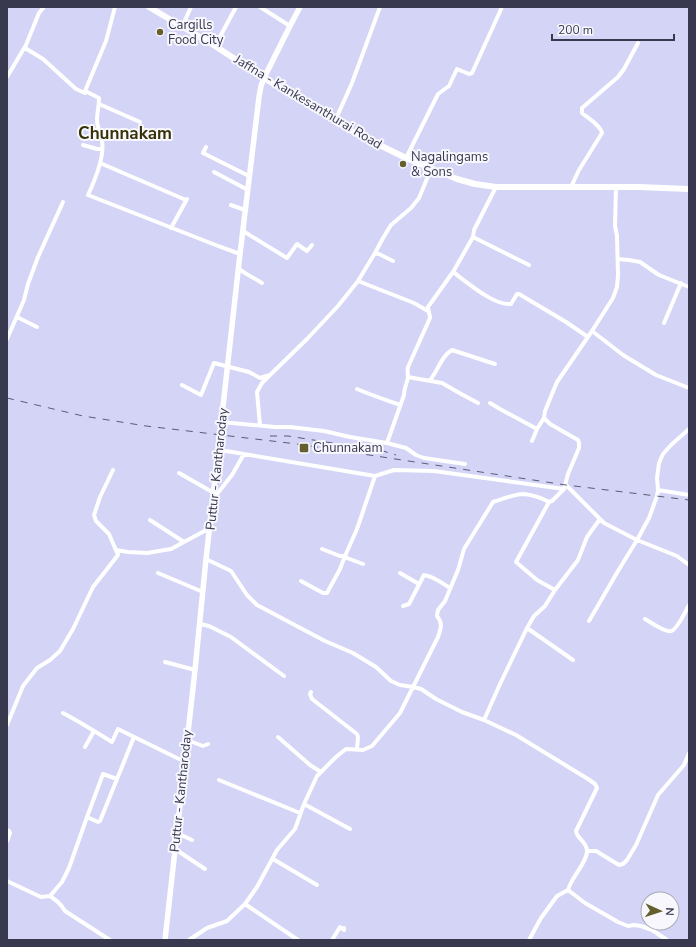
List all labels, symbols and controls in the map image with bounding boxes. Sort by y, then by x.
place label: Cargills Food City [168,16,224,49]
scale bar [552,16,674,42]
text: 200 m [558,22,593,38]
marker: Cargills Food City [155,27,165,37]
street label: Jaffna - Kankesanthurai Road [230,50,385,153]
district label: Chunnakam [78,122,172,145]
place label: Nagalingams & Sons [411,148,488,181]
marker: Nagalingams & Sons [398,159,408,169]
street label: Puttur - Kantharoday [202,407,232,531]
place label: Chunnakam [313,439,383,457]
marker: Chunnakam [298,442,310,454]
street label: Puttur - Kantharoday [166,729,196,853]
north arrow [640,891,680,931]
text: N [662,907,677,916]

